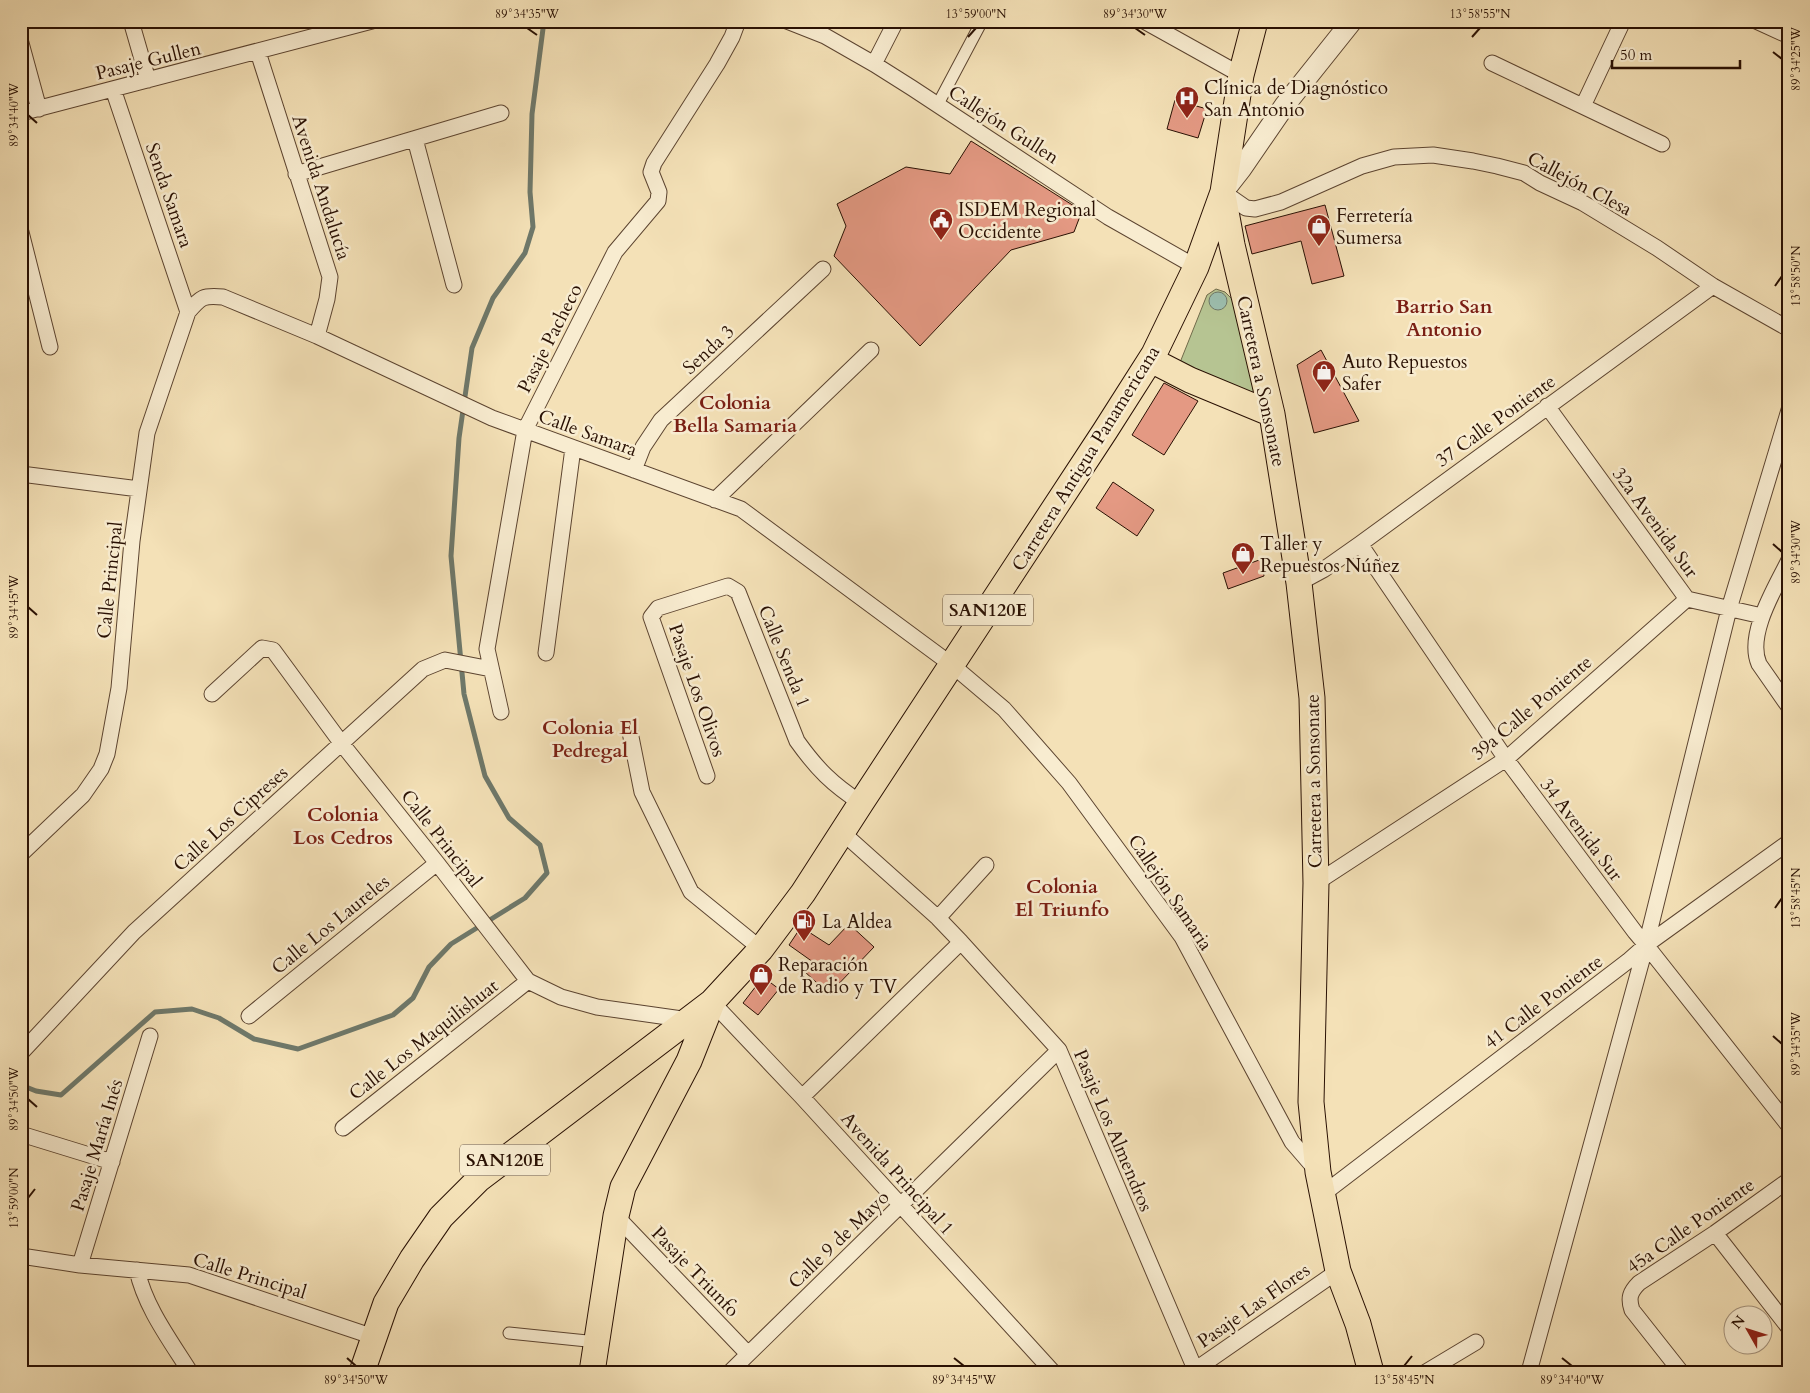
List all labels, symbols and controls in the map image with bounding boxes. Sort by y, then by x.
text: 89°34'35"W [495,6,560,22]
text: 13°59'00"N [946,6,1007,22]
text: 89°34'30"W [1103,6,1168,22]
text: 13°58'55"N [1450,6,1511,22]
text: 89°34'25"W [1788,26,1804,91]
street label: Pasaje Gullen [93,35,204,87]
scale bar [1612,38,1740,70]
text: 50 m [1620,45,1652,65]
place label: Clínica de Diagnóstico San Antonio [1204,75,1388,123]
street label: Callejón Gullen [943,79,1064,170]
text: 89°34'40"W [6,82,22,147]
hospital icon: Clínica de Diagnóstico San Antonio [1174,85,1200,119]
street label: Avenida Andalucía [285,111,357,263]
street label: Senda Samara [139,139,199,251]
street label: Callejón Clesa [1523,145,1636,222]
place label: ISDEM Regional Occidente [958,197,1096,245]
place label: Ferretería Sumersa [1336,203,1413,251]
public building icon: ISDEM Regional Occidente [928,207,954,241]
shop icon: Ferretería Sumersa [1306,213,1332,247]
text: 13°58'50"N [1788,245,1804,306]
street label: Pasaje Pacheco [511,279,589,397]
street label: Carretera a Sonsonate [1230,293,1292,469]
district label: Barrio San Antonio [1395,293,1493,343]
street label: Senda 3 [677,319,740,380]
street label: Carretera Antigua Panamericana [1006,341,1166,576]
place label: Auto Repuestos Safer [1342,349,1467,397]
shop icon: Auto Repuestos Safer [1311,359,1337,393]
street label: 37 Calle Poniente [1430,368,1561,473]
district label: Colonia Bella Samaria [673,389,797,439]
street label: Calle Samara [535,403,641,463]
street label: 32a Avenida Sur [1606,462,1704,583]
text: 89°34'30"W [1788,519,1804,584]
street label: Calle Principal [91,520,129,640]
place label: Taller y Repuestos Núñez [1260,531,1400,579]
shop icon: Taller y Repuestos Núñez [1230,541,1256,575]
text: 89°34'45"W [6,574,22,639]
road number: SAN120E [943,594,1033,626]
street label: Calle Senda 1 [752,601,816,711]
street label: Pasaje Los Olivos [662,620,732,760]
street label: 39a Calle Poniente [1466,649,1598,766]
street label: Carretera a Sonsonate [1299,694,1329,868]
district label: Colonia El Pedregal [542,714,638,764]
street label: Calle Los Cipreses [168,760,294,877]
street label: 34 Avenida Sur [1534,773,1629,886]
street label: Calle Principal [395,784,488,893]
district label: Colonia Los Cedros [293,801,393,851]
street label: Callejón Samaria [1122,829,1219,956]
text: 13°58'45"N [1788,867,1804,928]
street label: Calle Los Laureles [266,869,395,980]
district label: Colonia El Triunfo [1015,873,1109,923]
fuel station icon: La Aldea [791,908,817,942]
place label: La Aldea [822,909,892,935]
street label: 41 Calle Poniente [1479,949,1608,1055]
place label: Reparación de Radio y TV [778,952,897,1000]
shop icon: Reparación de Radio y TV [748,962,774,996]
street label: Calle Los Maquilishuat [344,973,504,1106]
text: 89°34'35"W [1788,1011,1804,1076]
street label: Pasaje Los Almendros [1067,1045,1159,1215]
text: 89°34'50"W [6,1066,22,1131]
street label: Pasaje María Inés [64,1076,129,1215]
street label: Avenida Principal 1 [835,1106,960,1241]
road number: SAN120E [460,1144,550,1176]
text: 13°59'00"N [6,1167,22,1228]
street label: 45a Calle Poniente [1621,1172,1760,1280]
street label: Calle 9 de Mayo [782,1185,895,1295]
street label: Pasaje Triunfo [645,1221,745,1323]
street label: Calle Principal [190,1246,310,1306]
street label: Pasaje Las Flores [1192,1257,1315,1354]
north arrow [1722,1306,1772,1356]
text: N [1727,1311,1749,1333]
text: 89°34'50"W [324,1372,389,1388]
text: 89°34'45"W [932,1372,997,1388]
text: 13°58'45"N [1374,1372,1435,1388]
text: 89°34'40"W [1540,1372,1605,1388]

